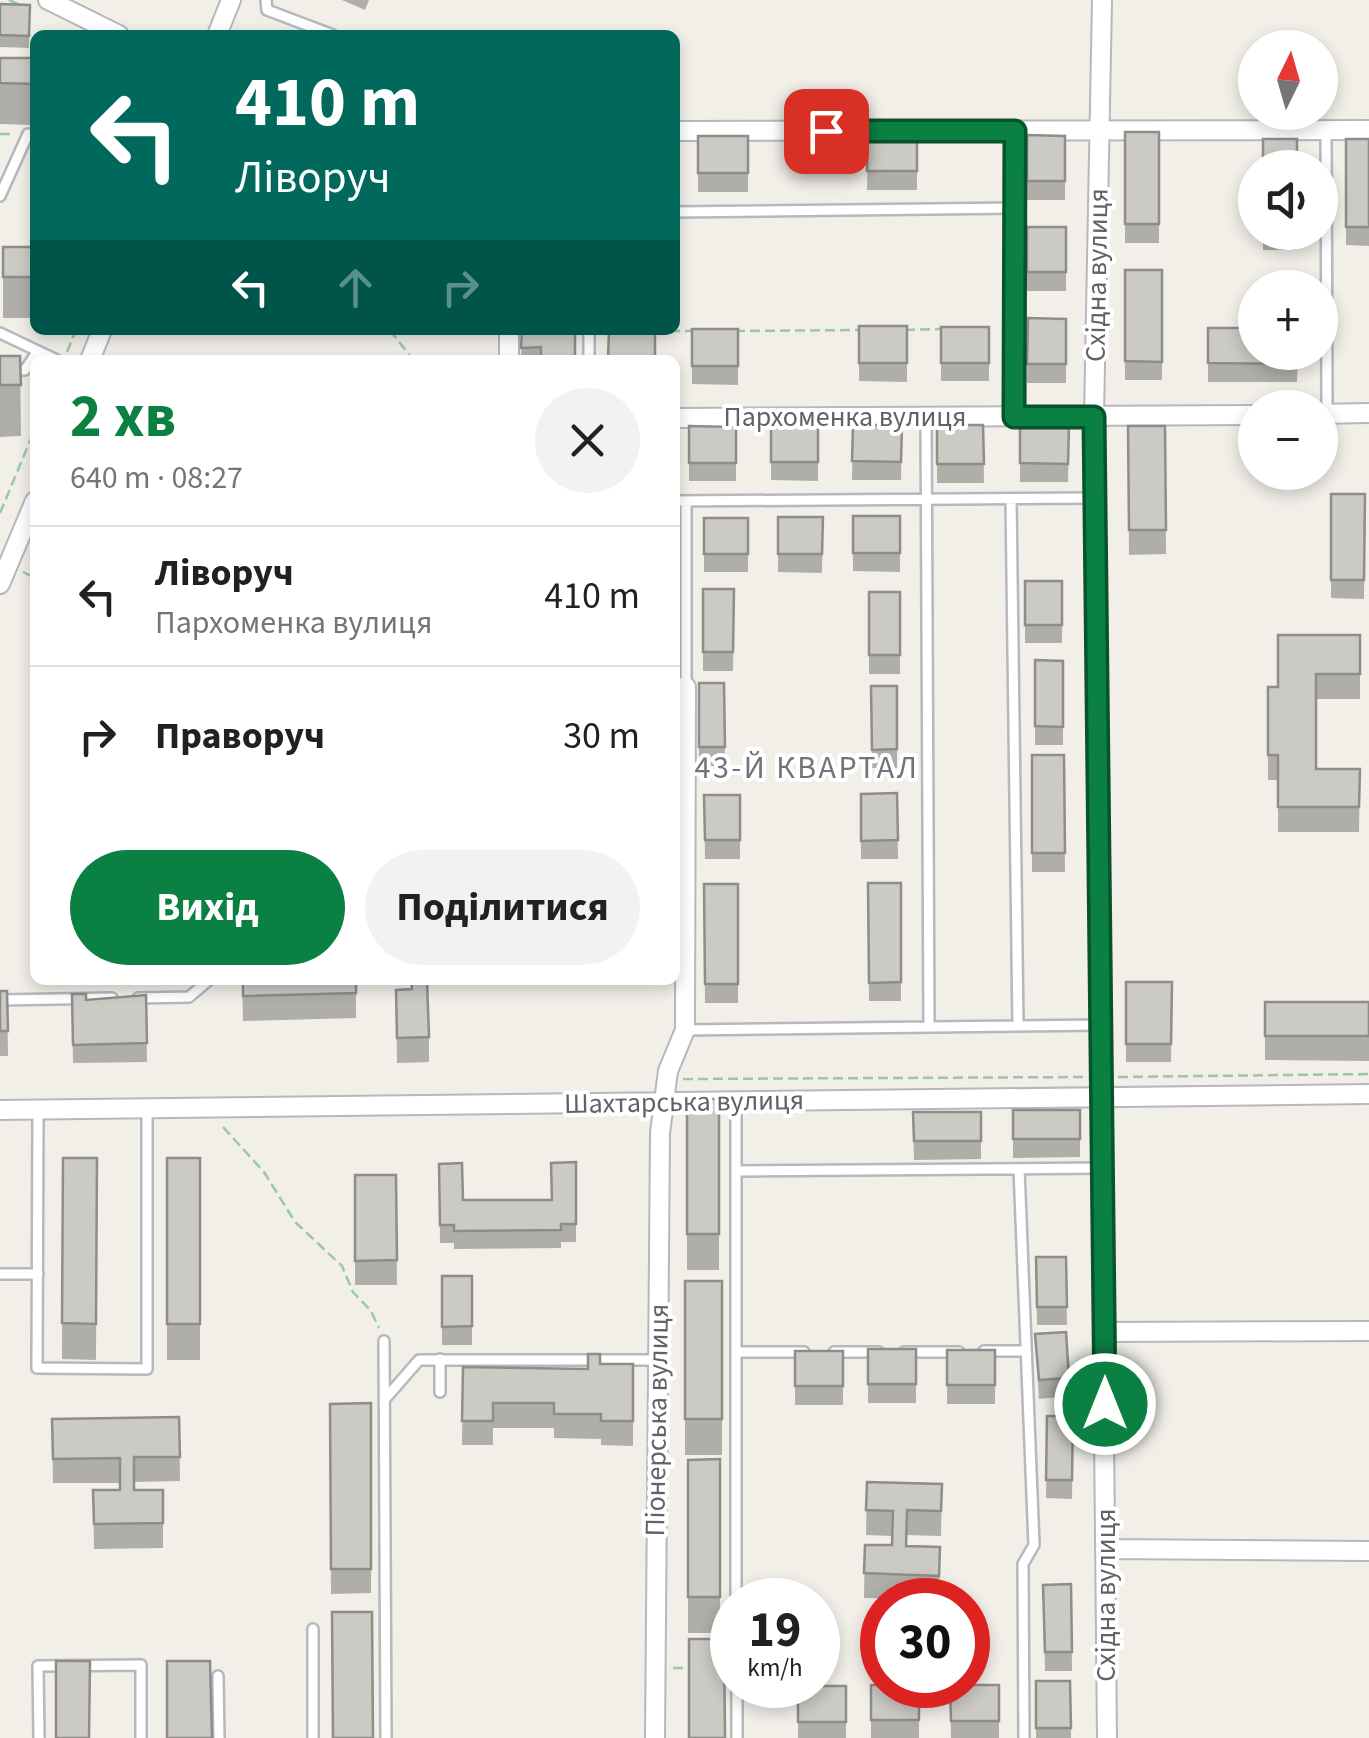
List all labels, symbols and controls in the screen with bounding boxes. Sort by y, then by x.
north arrow [1238,30,1338,130]
map controls [1238,30,1338,490]
text: 410 m [235,53,420,153]
icon: left [70,70,200,200]
pin [784,89,869,174]
icon: arrive [799,104,854,159]
text: Ліворуч [235,146,391,210]
button: sound [1238,150,1338,250]
street label: Східна вулиця [1075,188,1119,362]
icon: left [223,260,278,315]
icon: ahead [328,260,383,315]
icon: right [433,260,488,315]
button: + [1238,270,1338,370]
text: 2 хв [70,375,176,460]
button: close [535,388,640,493]
button: − [1238,390,1338,490]
street label: Пархоменка вулиця [724,397,966,437]
text: 640 m · 08:27 [70,455,243,501]
text: Ліворуч [155,546,294,600]
icon: left [70,569,125,624]
text: 410 m [544,569,640,623]
text: Пархоменка вулиця [155,600,432,646]
icon: right [70,709,125,764]
text: Праворуч [155,709,325,763]
text: 30 m [563,709,640,763]
district label: 43-Й КВАРТАЛ [695,745,919,791]
button: Вихід [70,850,345,965]
button: Поділитися [365,850,640,965]
street label: Шахтарська вулиця [564,1080,804,1124]
street label: Піонерська вулиця [635,1303,679,1537]
position arrow [1053,1352,1157,1456]
street label: Східна вулиця [1086,1508,1126,1682]
speed limit sign: 30 [860,1578,990,1708]
text: 19 [749,1595,801,1666]
text: km/h [747,1650,803,1686]

